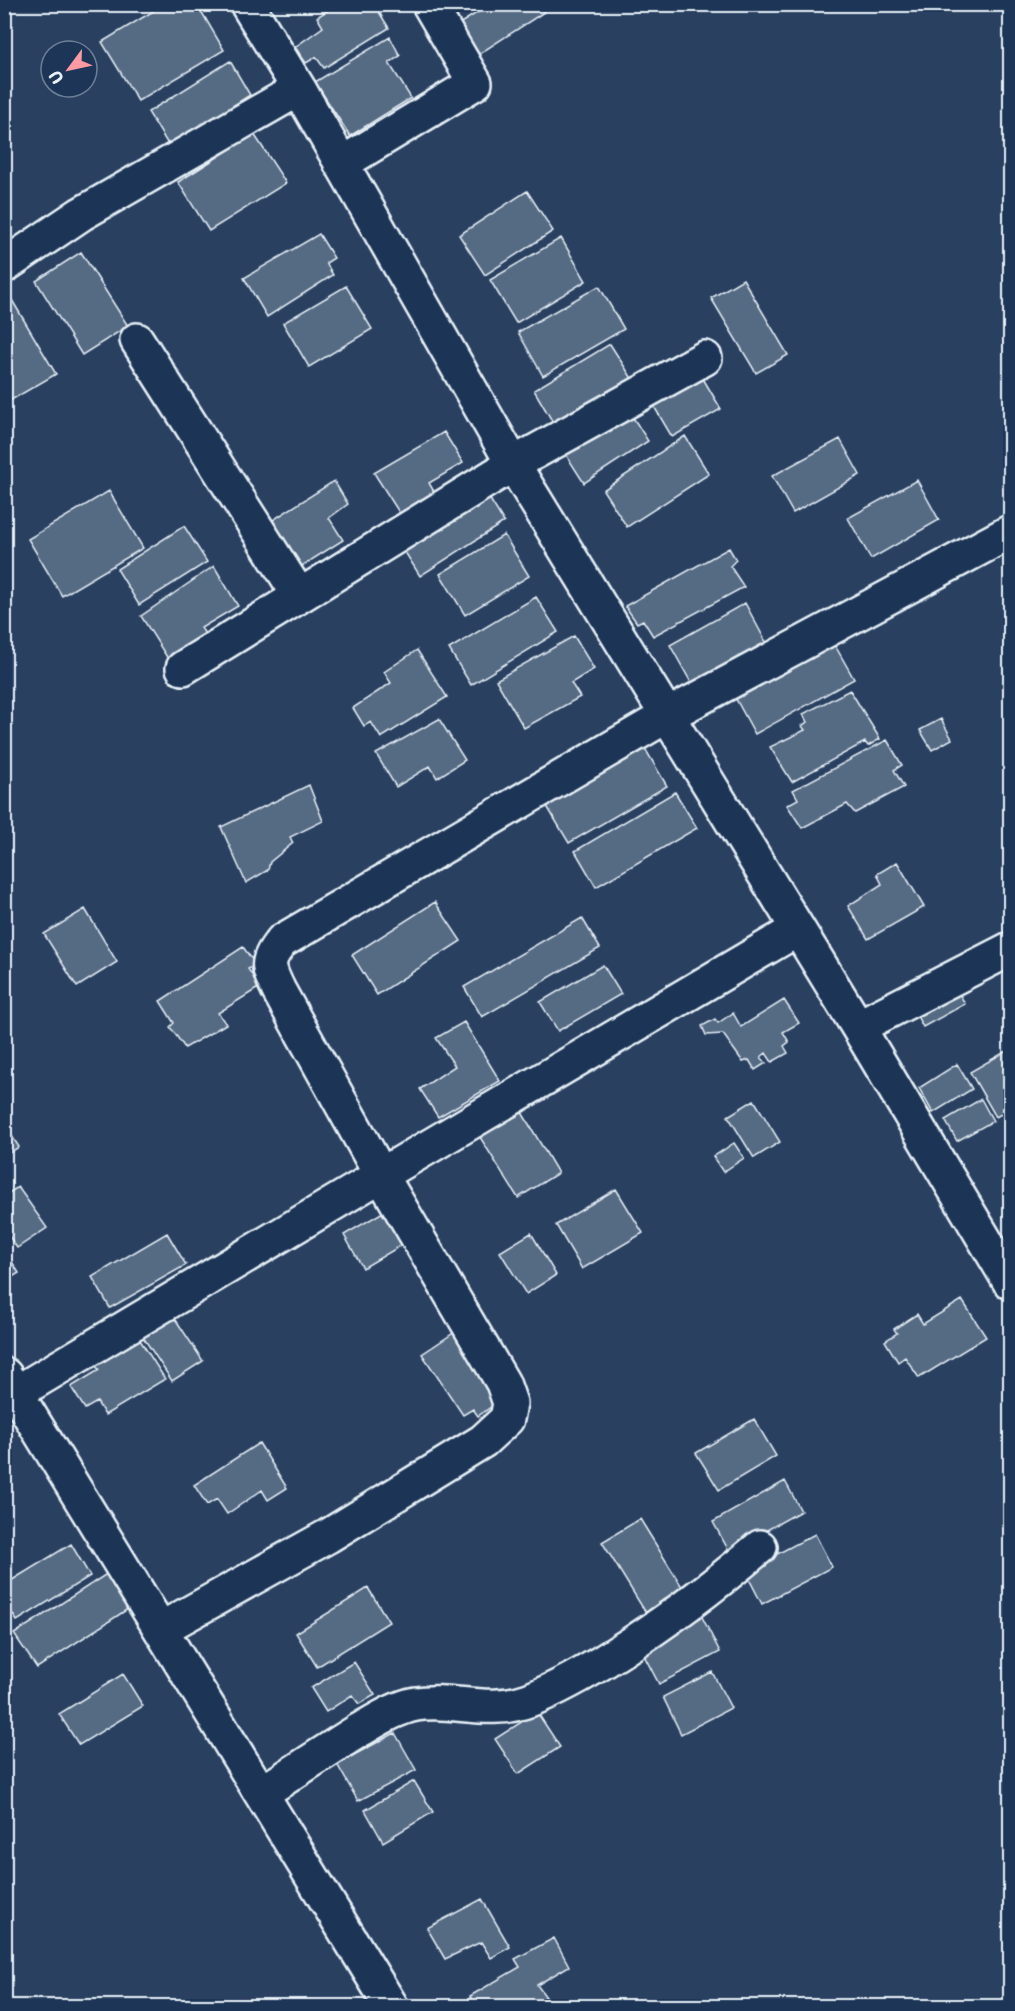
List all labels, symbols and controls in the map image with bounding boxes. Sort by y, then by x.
north arrow [39,39,99,99]
text: U [42,66,69,89]

